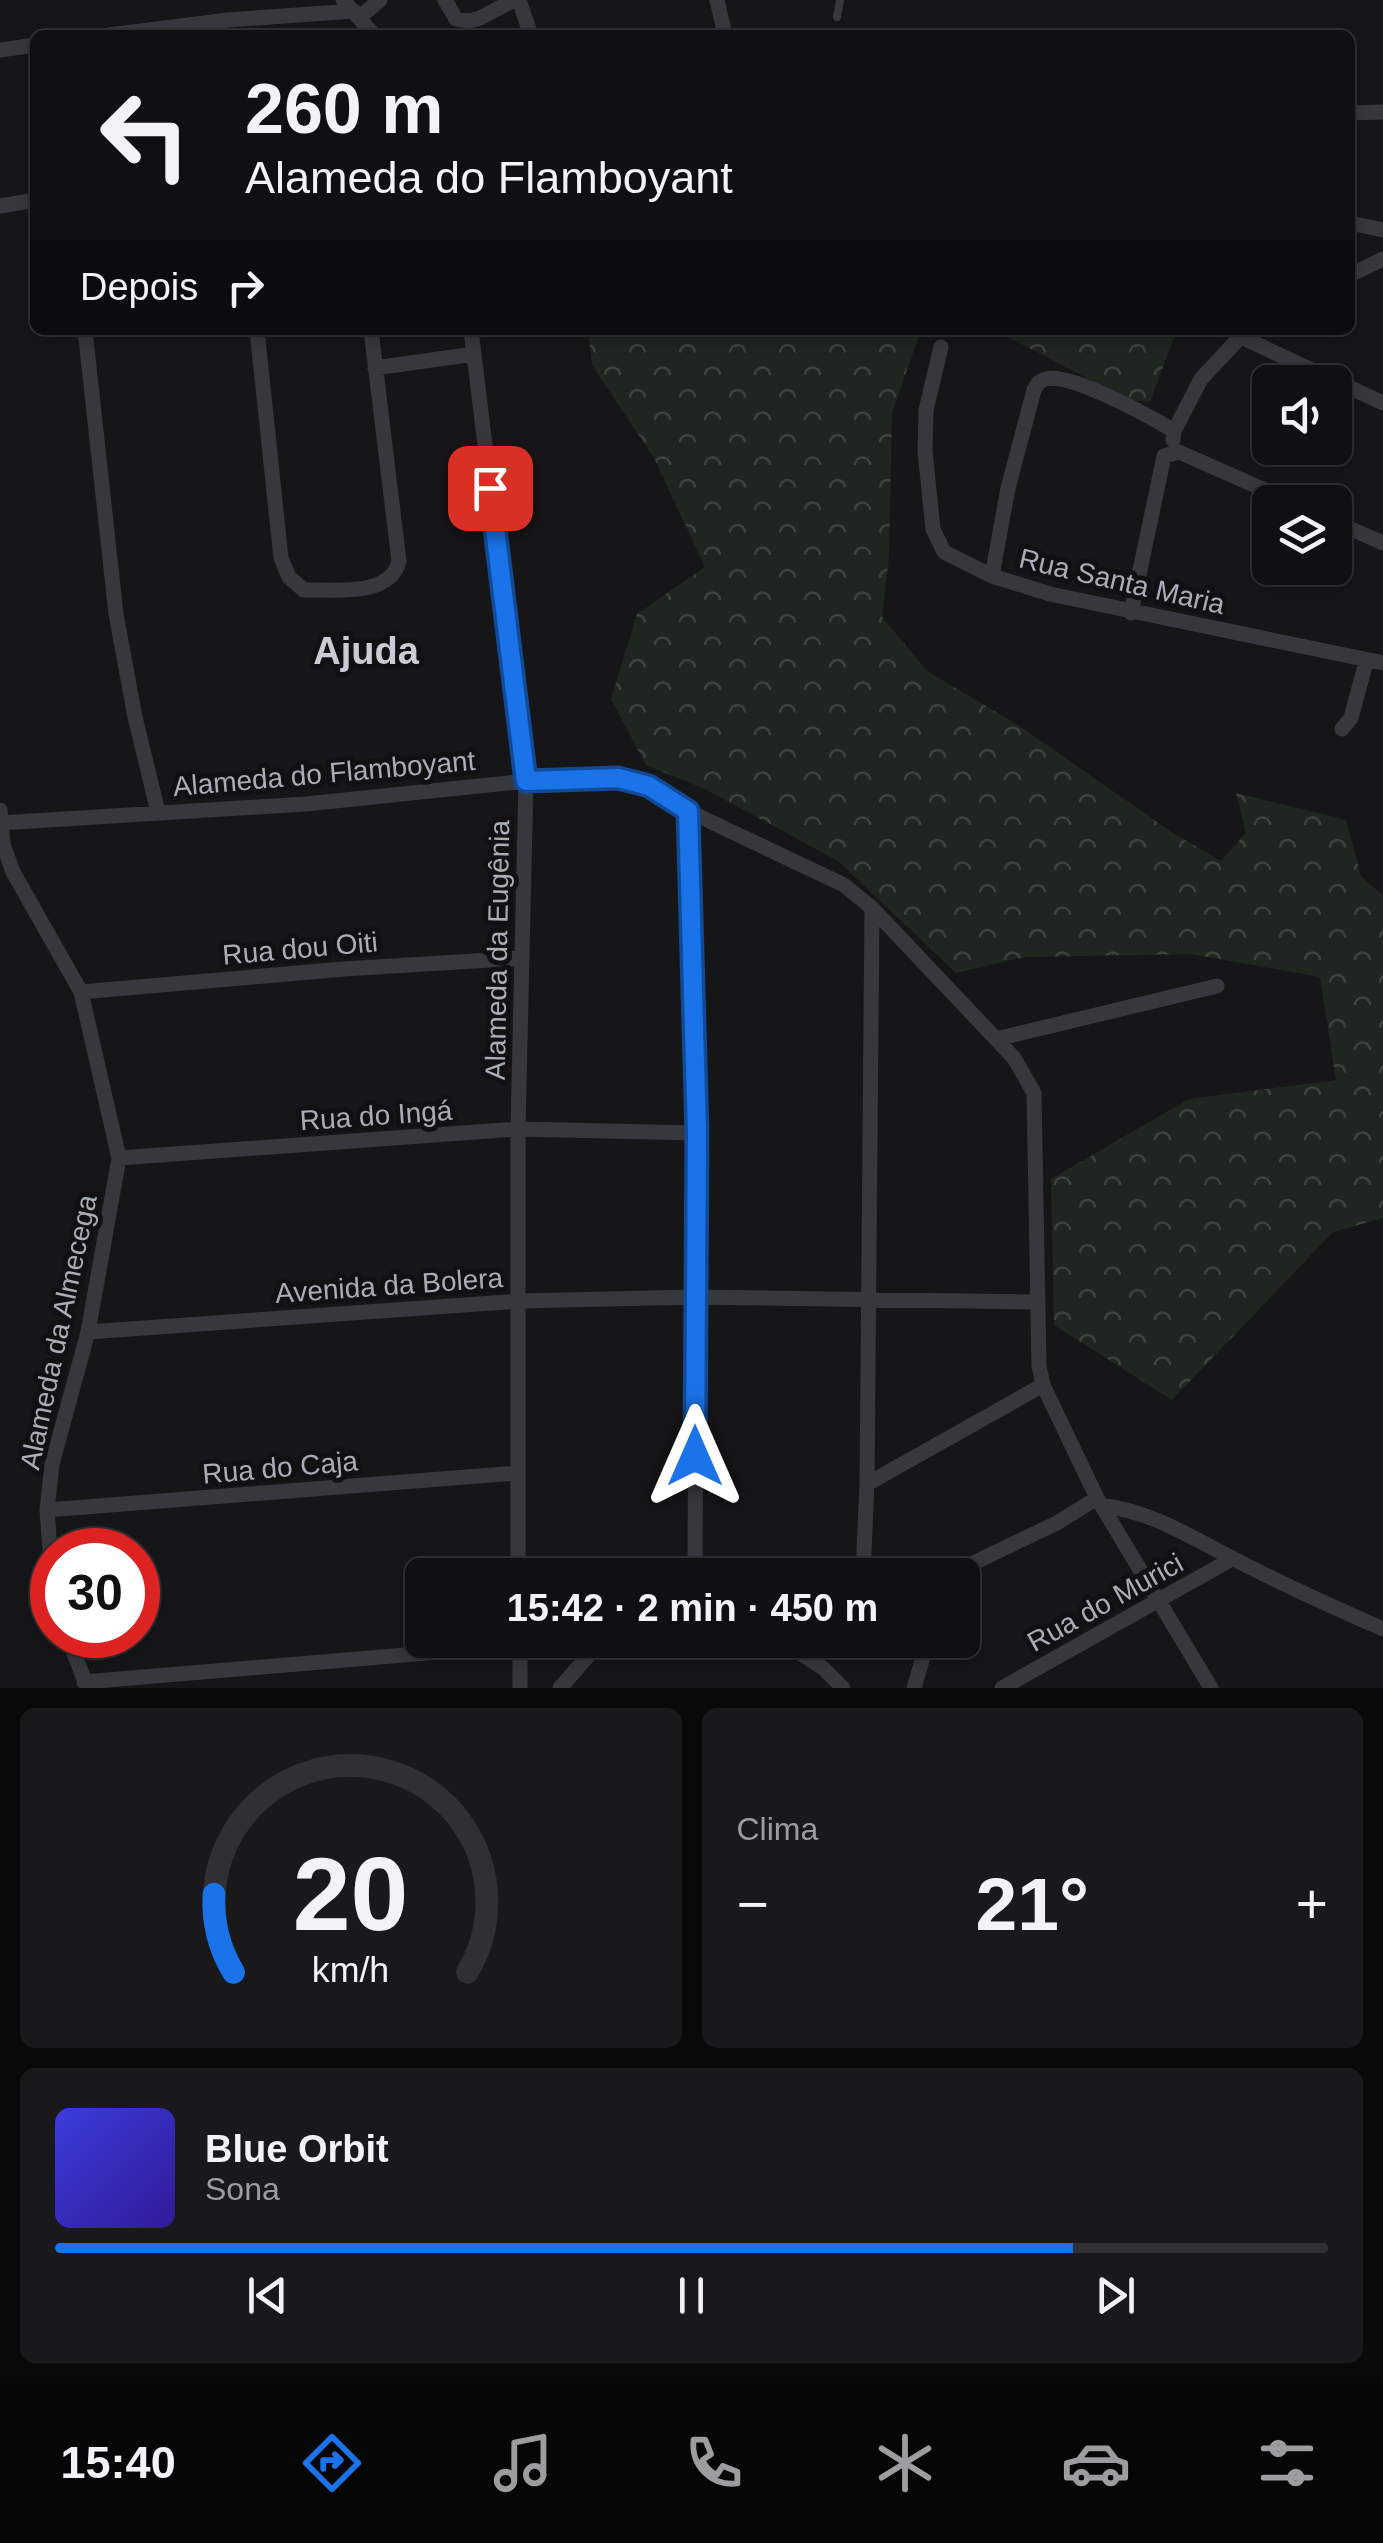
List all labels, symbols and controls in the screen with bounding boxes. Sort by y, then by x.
icon: left [80,70,210,200]
text: 260 m [245,70,443,148]
text: Alameda do Flamboyant [245,152,733,203]
icon: right [218,260,273,315]
text: Depois [80,266,198,308]
map controls [1252,365,1352,585]
button: sound [1252,365,1352,465]
pin [448,446,533,531]
icon: arrive [463,461,518,516]
button: layers [1252,485,1352,585]
street label: Rua Santa Maria [1016,543,1228,620]
district label: Ajuda [313,630,420,672]
street label: Alameda do Flamboyant [172,745,477,802]
street label: Alameda da Eugênia [480,819,515,1080]
street label: Rua dou Oiti [221,926,379,971]
street label: Rua do Ingá [299,1095,454,1136]
street label: Alameda da Almecega [14,1191,103,1472]
street label: Avenida da Bolera [274,1262,504,1309]
position arrow [643,1404,747,1508]
street label: Rua do Caja [201,1445,359,1490]
speed limit sign: 30 [30,1528,160,1658]
street label: Rua do Murici [1022,1547,1188,1658]
text: 15:42 · 2 min · 450 m [507,1587,878,1629]
text: Clima [737,1811,818,1847]
text: 20 [293,1836,409,1952]
text: 21° [976,1862,1089,1946]
text: − [737,1873,769,1935]
text: + [1296,1873,1328,1935]
text: km/h [312,1950,389,1990]
text: Blue Orbit [205,2128,389,2170]
text: Sona [205,2171,280,2207]
icon: previous [240,2268,295,2323]
icon: pause [664,2268,719,2323]
icon: next [1088,2268,1143,2323]
icon: directions [297,2428,367,2498]
icon: music [488,2428,558,2498]
icon: phone [679,2428,749,2498]
icon: climate [870,2428,940,2498]
icon: car [1061,2428,1131,2498]
icon: filters [1252,2428,1322,2498]
text: 15:40 [61,2437,176,2488]

